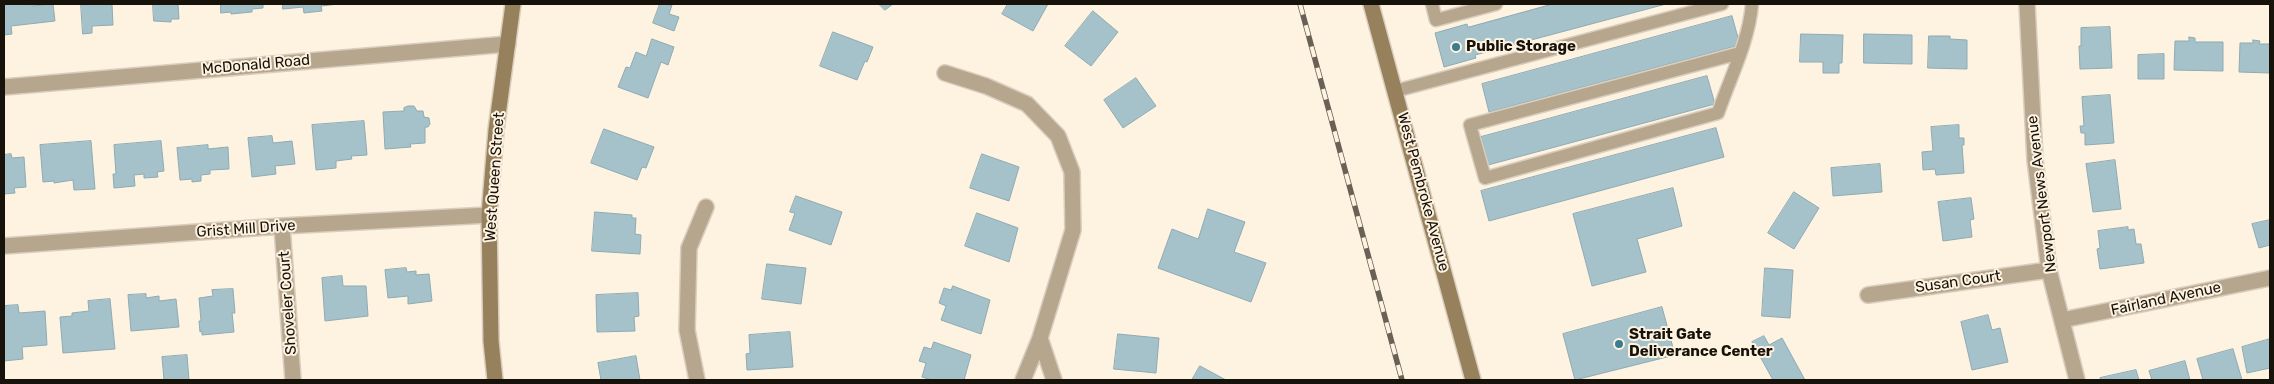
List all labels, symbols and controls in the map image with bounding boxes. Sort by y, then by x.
place label: Public Storage [1466,38,1576,56]
marker: Public Storage [1450,41,1462,53]
street label: McDonald Road [201,51,311,79]
street label: West Pembroke Avenue [1393,111,1453,273]
street label: West Queen Street [482,112,508,242]
street label: Newport News Avenue [2023,115,2061,273]
street label: Grist Mill Drive [196,217,296,241]
street label: Shoveler Court [275,251,301,355]
street label: Susan Court [1914,267,2002,297]
street label: Fairland Avenue [2109,279,2223,319]
place label: Strait Gate Deliverance Center [1629,326,1773,361]
marker: Strait Gate Deliverance Center [1613,338,1625,350]

